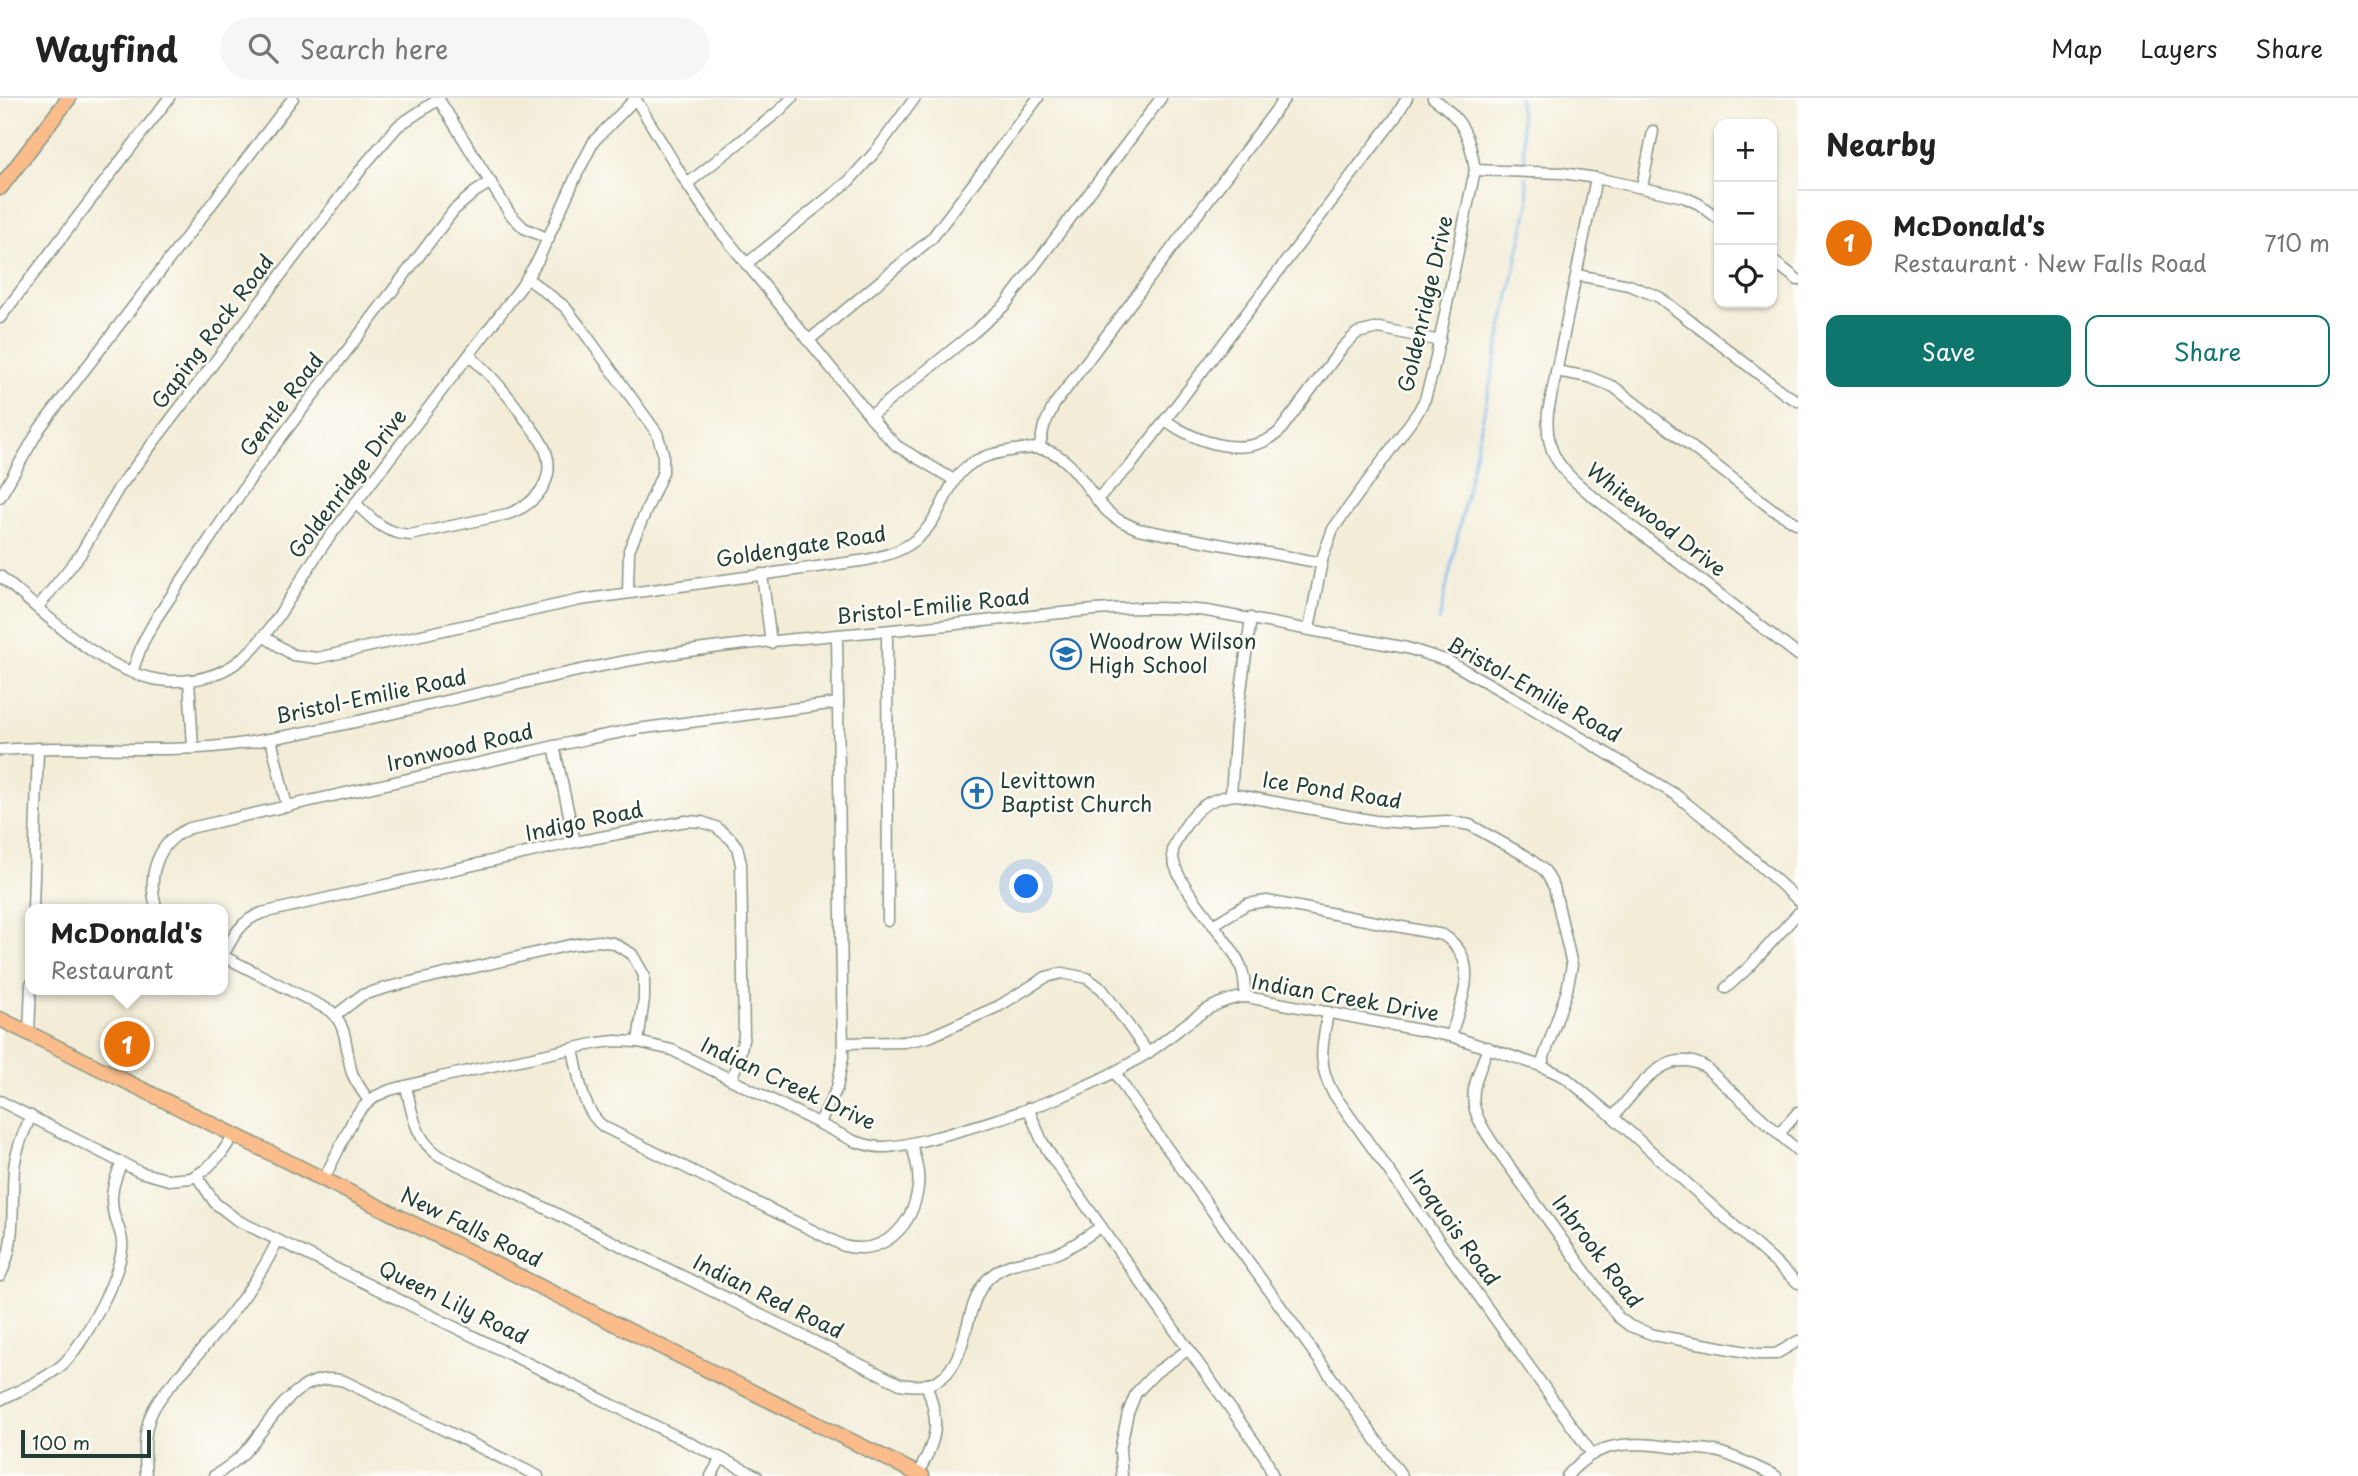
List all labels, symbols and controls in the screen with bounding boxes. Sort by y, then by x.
search box [220,17,710,80]
text: Wayfind [35,23,178,73]
icon: search [244,29,282,67]
text: Search here [300,29,448,68]
text: Map [2051,30,2102,66]
text: Layers [2140,30,2217,66]
text: Share [2255,30,2323,66]
map controls [1714,119,1777,308]
button: + [1714,119,1777,182]
text: Nearby [1826,121,1936,166]
button: − [1714,182,1777,245]
text: McDonald's [1893,206,2045,245]
street label: Goldenridge Drive [1388,212,1460,395]
text: 1 [1844,225,1855,260]
text: 710 m [2264,225,2330,260]
button: locate [1714,245,1777,308]
text: Restaurant · New Falls Road [1893,245,2207,280]
street label: Gaping Rock Road [142,247,280,415]
button: Save [1826,315,2071,387]
button: Share [2085,315,2330,387]
street label: Gentle Road [231,345,330,462]
street label: Goldenridge Drive [279,401,413,564]
street label: Whitewood Drive [1580,454,1734,583]
street label: Goldengate Road [713,516,888,574]
street label: Bristol-Emilie Road [834,579,1031,631]
place label: Woodrow Wilson High School [1089,624,1257,680]
street label: Bristol-Emilie Road [1442,627,1628,749]
school or university icon: Woodrow Wilson High School [1049,637,1083,671]
street label: Bristol-Emilie Road [272,659,469,731]
street label: Ironwood Road [383,714,536,778]
street label: Ice Pond Road [1260,762,1404,816]
place label: Levittown Baptist Church [1000,763,1152,819]
church icon: Levittown Baptist Church [960,776,994,810]
street label: Indigo Road [522,792,645,848]
your location [1009,869,1043,903]
popup [25,904,228,995]
text: McDonald's [51,913,202,952]
text: Restaurant [51,952,173,987]
street label: Indian Creek Drive [1249,964,1442,1028]
pin: 1 [104,1018,150,1070]
street label: Indian Creek Drive [696,1028,882,1137]
street label: Iroquois Road [1402,1162,1509,1292]
street label: New Falls Road [395,1178,548,1274]
street label: Inbrook Road [1546,1188,1652,1314]
street label: Indian Red Road [688,1245,850,1346]
street label: Queen Lily Road [374,1251,534,1351]
scale bar [21,1427,150,1459]
text: 100 m [32,1428,90,1456]

